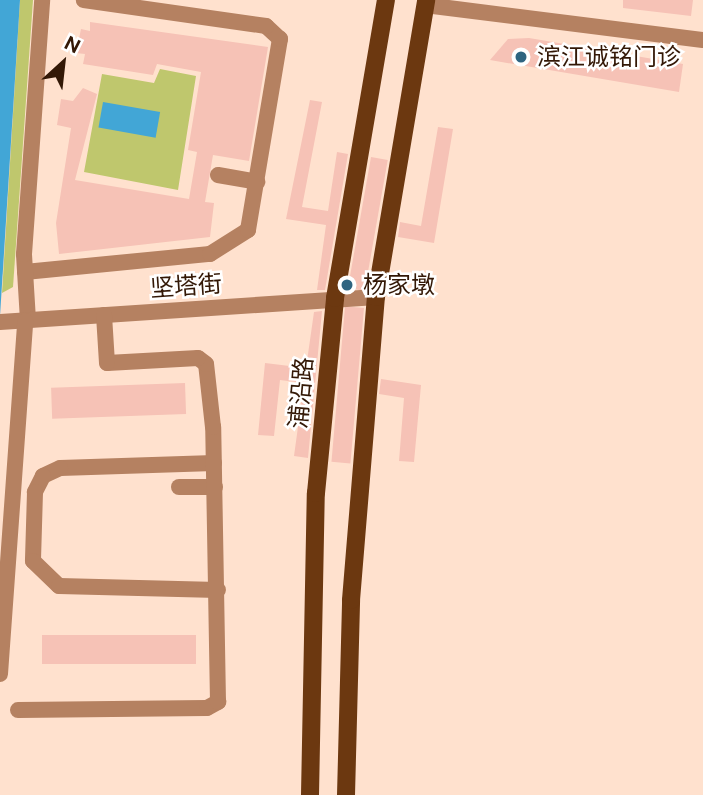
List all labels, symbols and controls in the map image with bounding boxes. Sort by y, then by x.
north arrow [28,28,98,98]
text: N [61,31,84,57]
place label: 滨江诚铭门诊 [537,43,681,71]
marker: 滨江诚铭门诊 [511,47,531,67]
street label: 坚塔街 [149,269,223,303]
place label: 杨家墩 [363,271,435,299]
marker: 杨家墩 [337,275,357,295]
street label: 浦沿路 [284,356,318,430]

